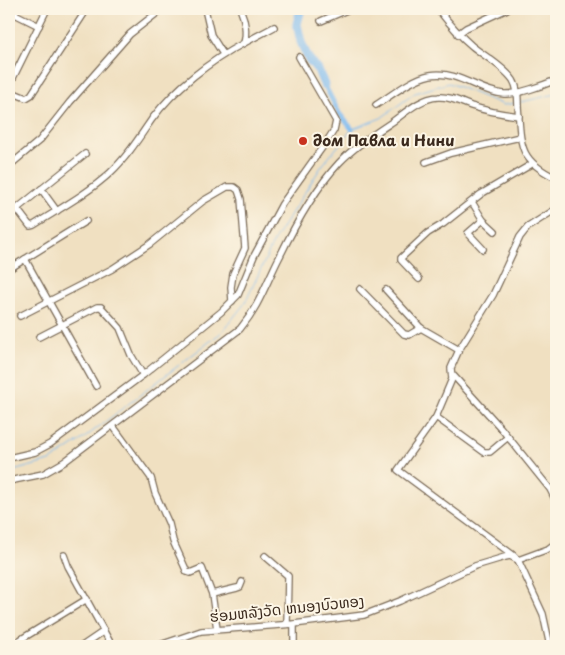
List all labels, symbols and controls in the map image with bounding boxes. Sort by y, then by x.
place label: дом Павла и Нини [313,128,455,151]
marker: дом Павла и Нини [297,135,309,147]
street label: ຮ່ອມຫລັງວັດ ຫນອງບົວທອງ [208,588,365,627]

